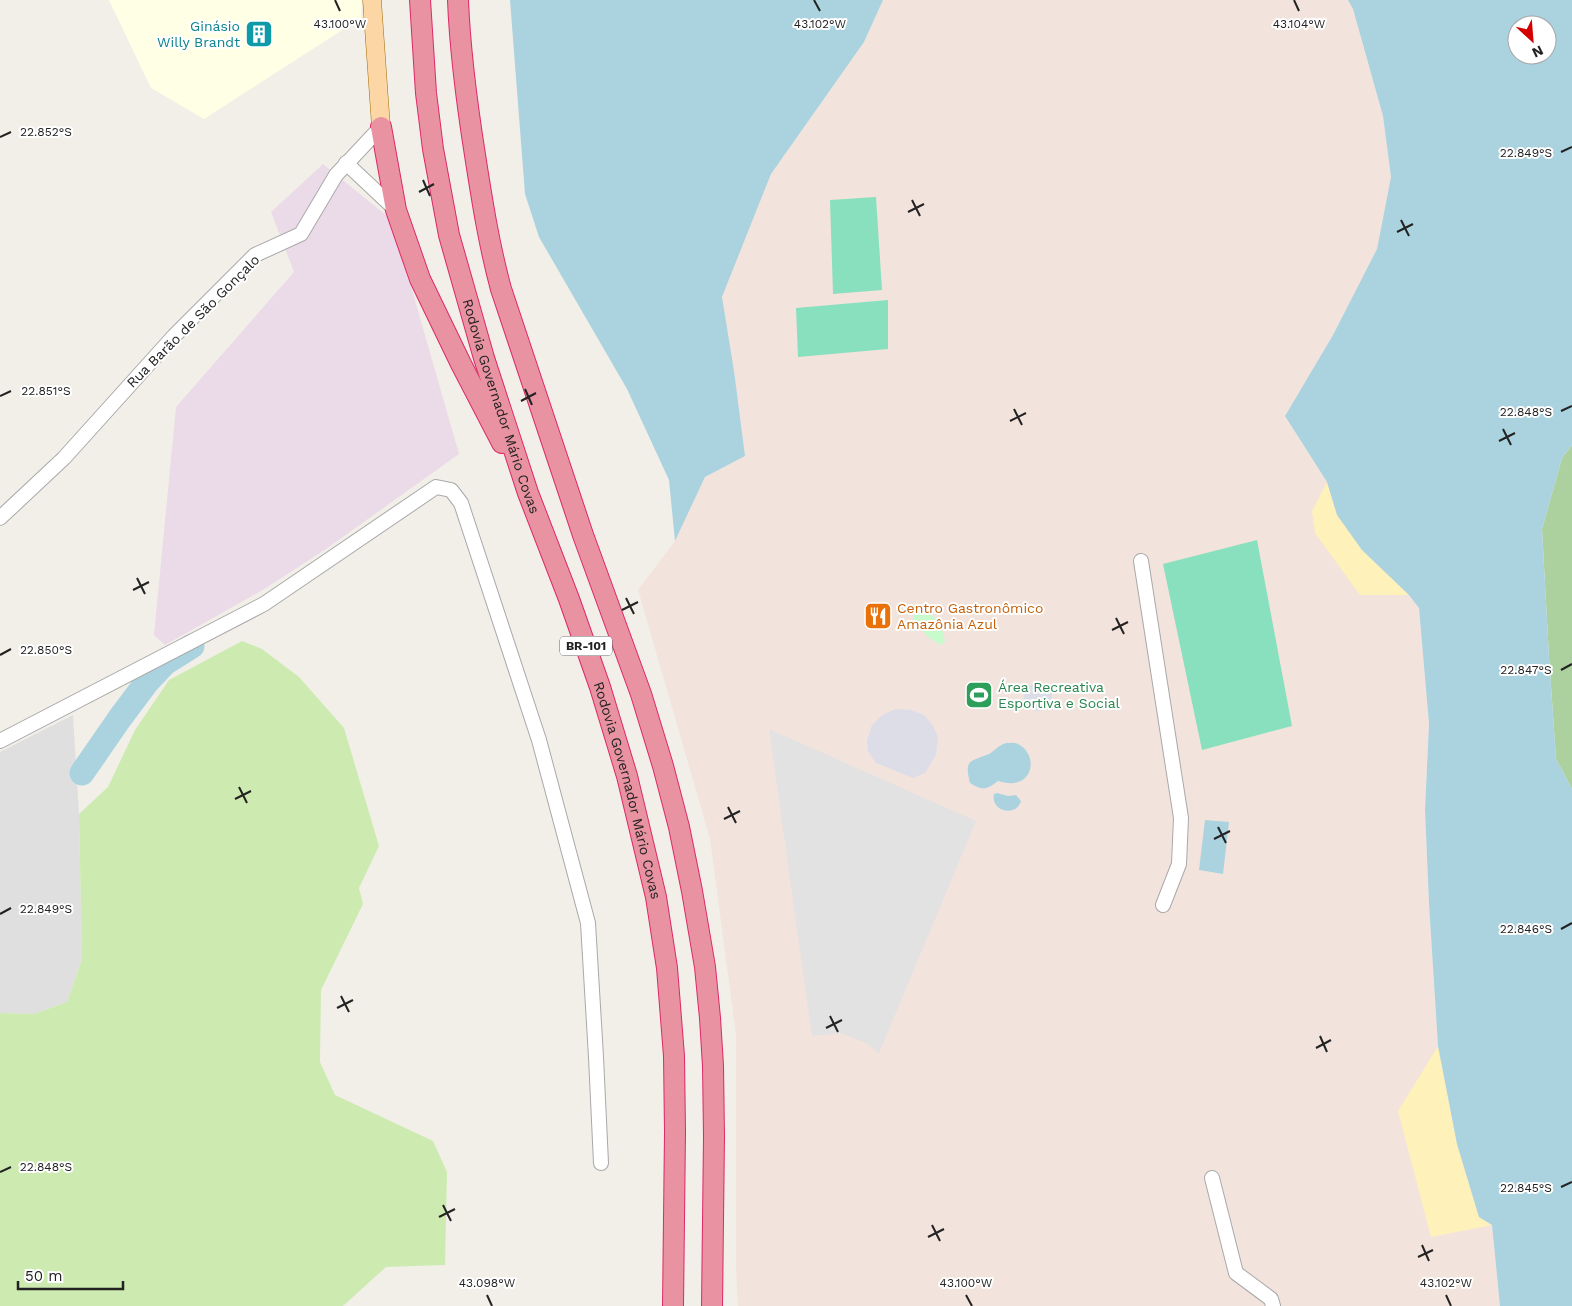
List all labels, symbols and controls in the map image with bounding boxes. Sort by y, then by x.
north arrow [1507,15,1557,65]
text: 43.100°W [314,17,367,31]
text: 43.102°W [794,17,847,31]
text: 43.104°W [1273,17,1326,31]
place label: Ginásio Willy Brandt [157,18,240,50]
building icon: Ginásio Willy Brandt [244,19,274,49]
text: N [1530,42,1546,61]
text: 22.852°S [20,125,72,139]
text: 22.849°S [1500,146,1552,160]
street label: Rua Barão de São Gonçalo [123,251,263,391]
street label: Rodovia Governador Mário Covas [460,297,543,516]
text: 22.851°S [21,384,71,398]
text: 22.848°S [1500,405,1552,419]
place label: Centro Gastronômico Amazônia Azul [897,600,1043,632]
restaurant icon: Centro Gastronômico Amazônia Azul [863,601,893,631]
road number: BR-101 [560,636,612,656]
text: 22.850°S [20,643,72,657]
text: 22.847°S [1500,663,1552,677]
street label: Rodovia Governador Mário Covas [591,679,664,901]
place label: Área Recreativa Esportiva e Social [998,679,1121,711]
sports icon: Área Recreativa Esportiva e Social [964,680,994,710]
text: 22.849°S [20,902,72,916]
text: 22.846°S [1500,922,1552,936]
text: 22.848°S [20,1160,72,1174]
text: 22.845°S [1500,1181,1552,1195]
scale bar [18,1258,122,1290]
text: 50 m [25,1267,62,1285]
text: 43.098°W [459,1276,516,1290]
text: 43.100°W [940,1276,993,1290]
text: 43.102°W [1420,1276,1473,1290]

